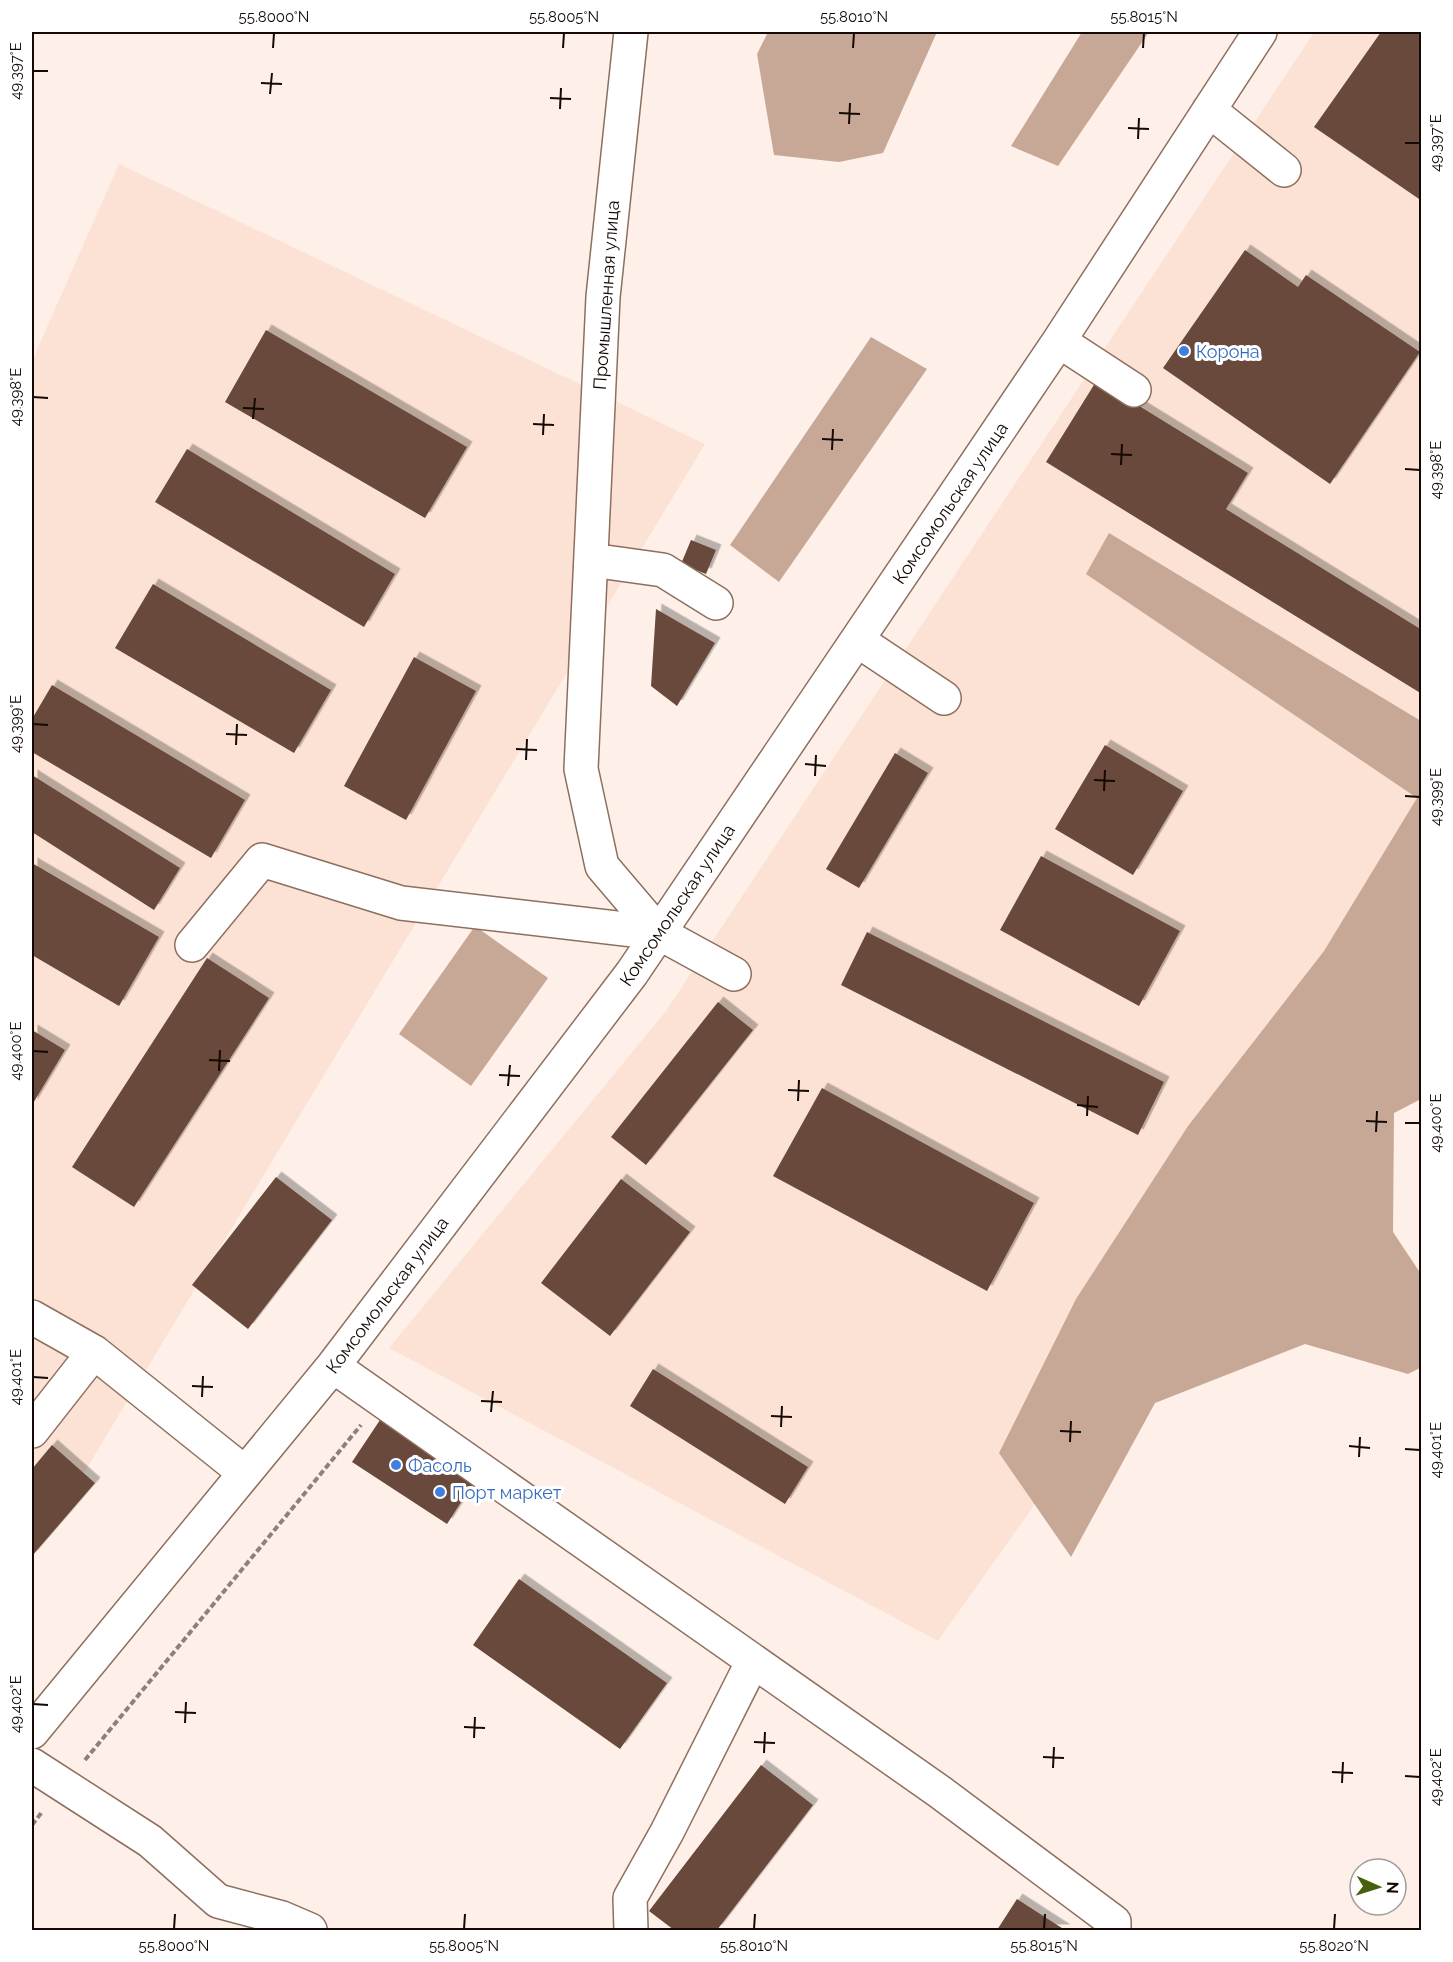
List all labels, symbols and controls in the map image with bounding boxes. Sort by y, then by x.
text: 55.8000°N [239,8,309,26]
text: 55.8005°N [529,8,599,26]
text: 55.8010°N [820,8,888,26]
text: 55.8015°N [1110,8,1178,26]
text: 49.397°E [7,42,25,100]
text: 49.397°E [1427,114,1445,172]
street label: Промышленная улица [589,200,623,390]
place label: Корона [1196,341,1260,362]
marker: Корона [1177,344,1191,358]
text: 49.398°E [7,368,25,426]
street label: Комсомольская улица [888,418,1012,588]
text: 49.398°E [1427,441,1445,499]
text: 49.399°E [7,695,25,753]
text: 49.399°E [1427,768,1445,826]
street label: Комсомольская улица [615,820,739,990]
text: 49.400°E [7,1021,25,1081]
text: 49.400°E [1427,1093,1445,1153]
street label: Комсомольская улица [321,1213,453,1377]
text: 49.401°E [7,1349,25,1405]
text: 49.401°E [1427,1422,1445,1478]
place label: Фасоль [408,1455,472,1476]
marker: Фасоль [389,1458,403,1472]
place label: Порт маркет [452,1482,562,1503]
marker: Порт маркет [433,1485,447,1499]
text: 49.402°E [7,1675,25,1733]
text: 49.402°E [1427,1748,1445,1806]
north arrow [1348,1857,1408,1917]
text: N [1383,1881,1402,1894]
text: 55.8000°N [139,1937,209,1955]
text: 55.8005°N [429,1937,499,1955]
text: 55.8010°N [720,1937,788,1955]
text: 55.8015°N [1010,1937,1078,1955]
text: 55.8020°N [1299,1937,1369,1955]

